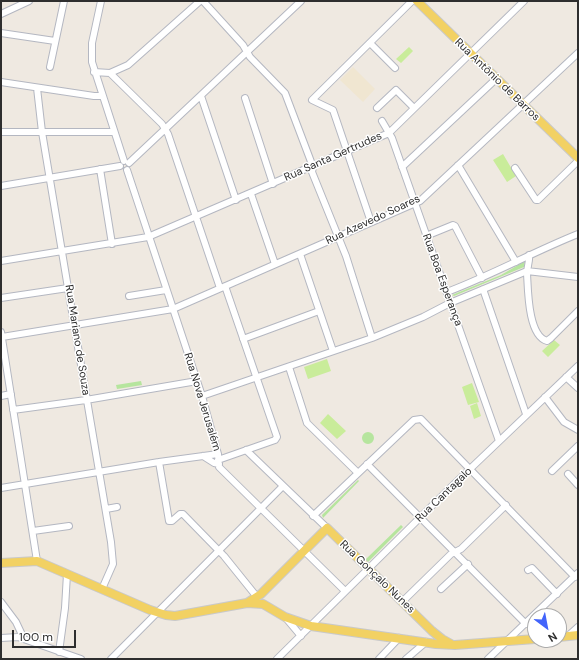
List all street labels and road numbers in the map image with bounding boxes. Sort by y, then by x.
street label: Rua Antônio de Barros [452,36,542,124]
street label: Rua Santa Gertrudes [282,129,384,185]
street label: Rua Azevedo Soares [324,192,422,248]
street label: Rua Boa Esperança [419,232,465,328]
street label: Rua Mariano de Souza [62,284,92,396]
street label: Rua Nova Jerusalém [181,351,223,453]
street label: Rua Cantagalo [413,465,475,525]
street label: Rua Gonçalo Nunes [337,538,417,616]

